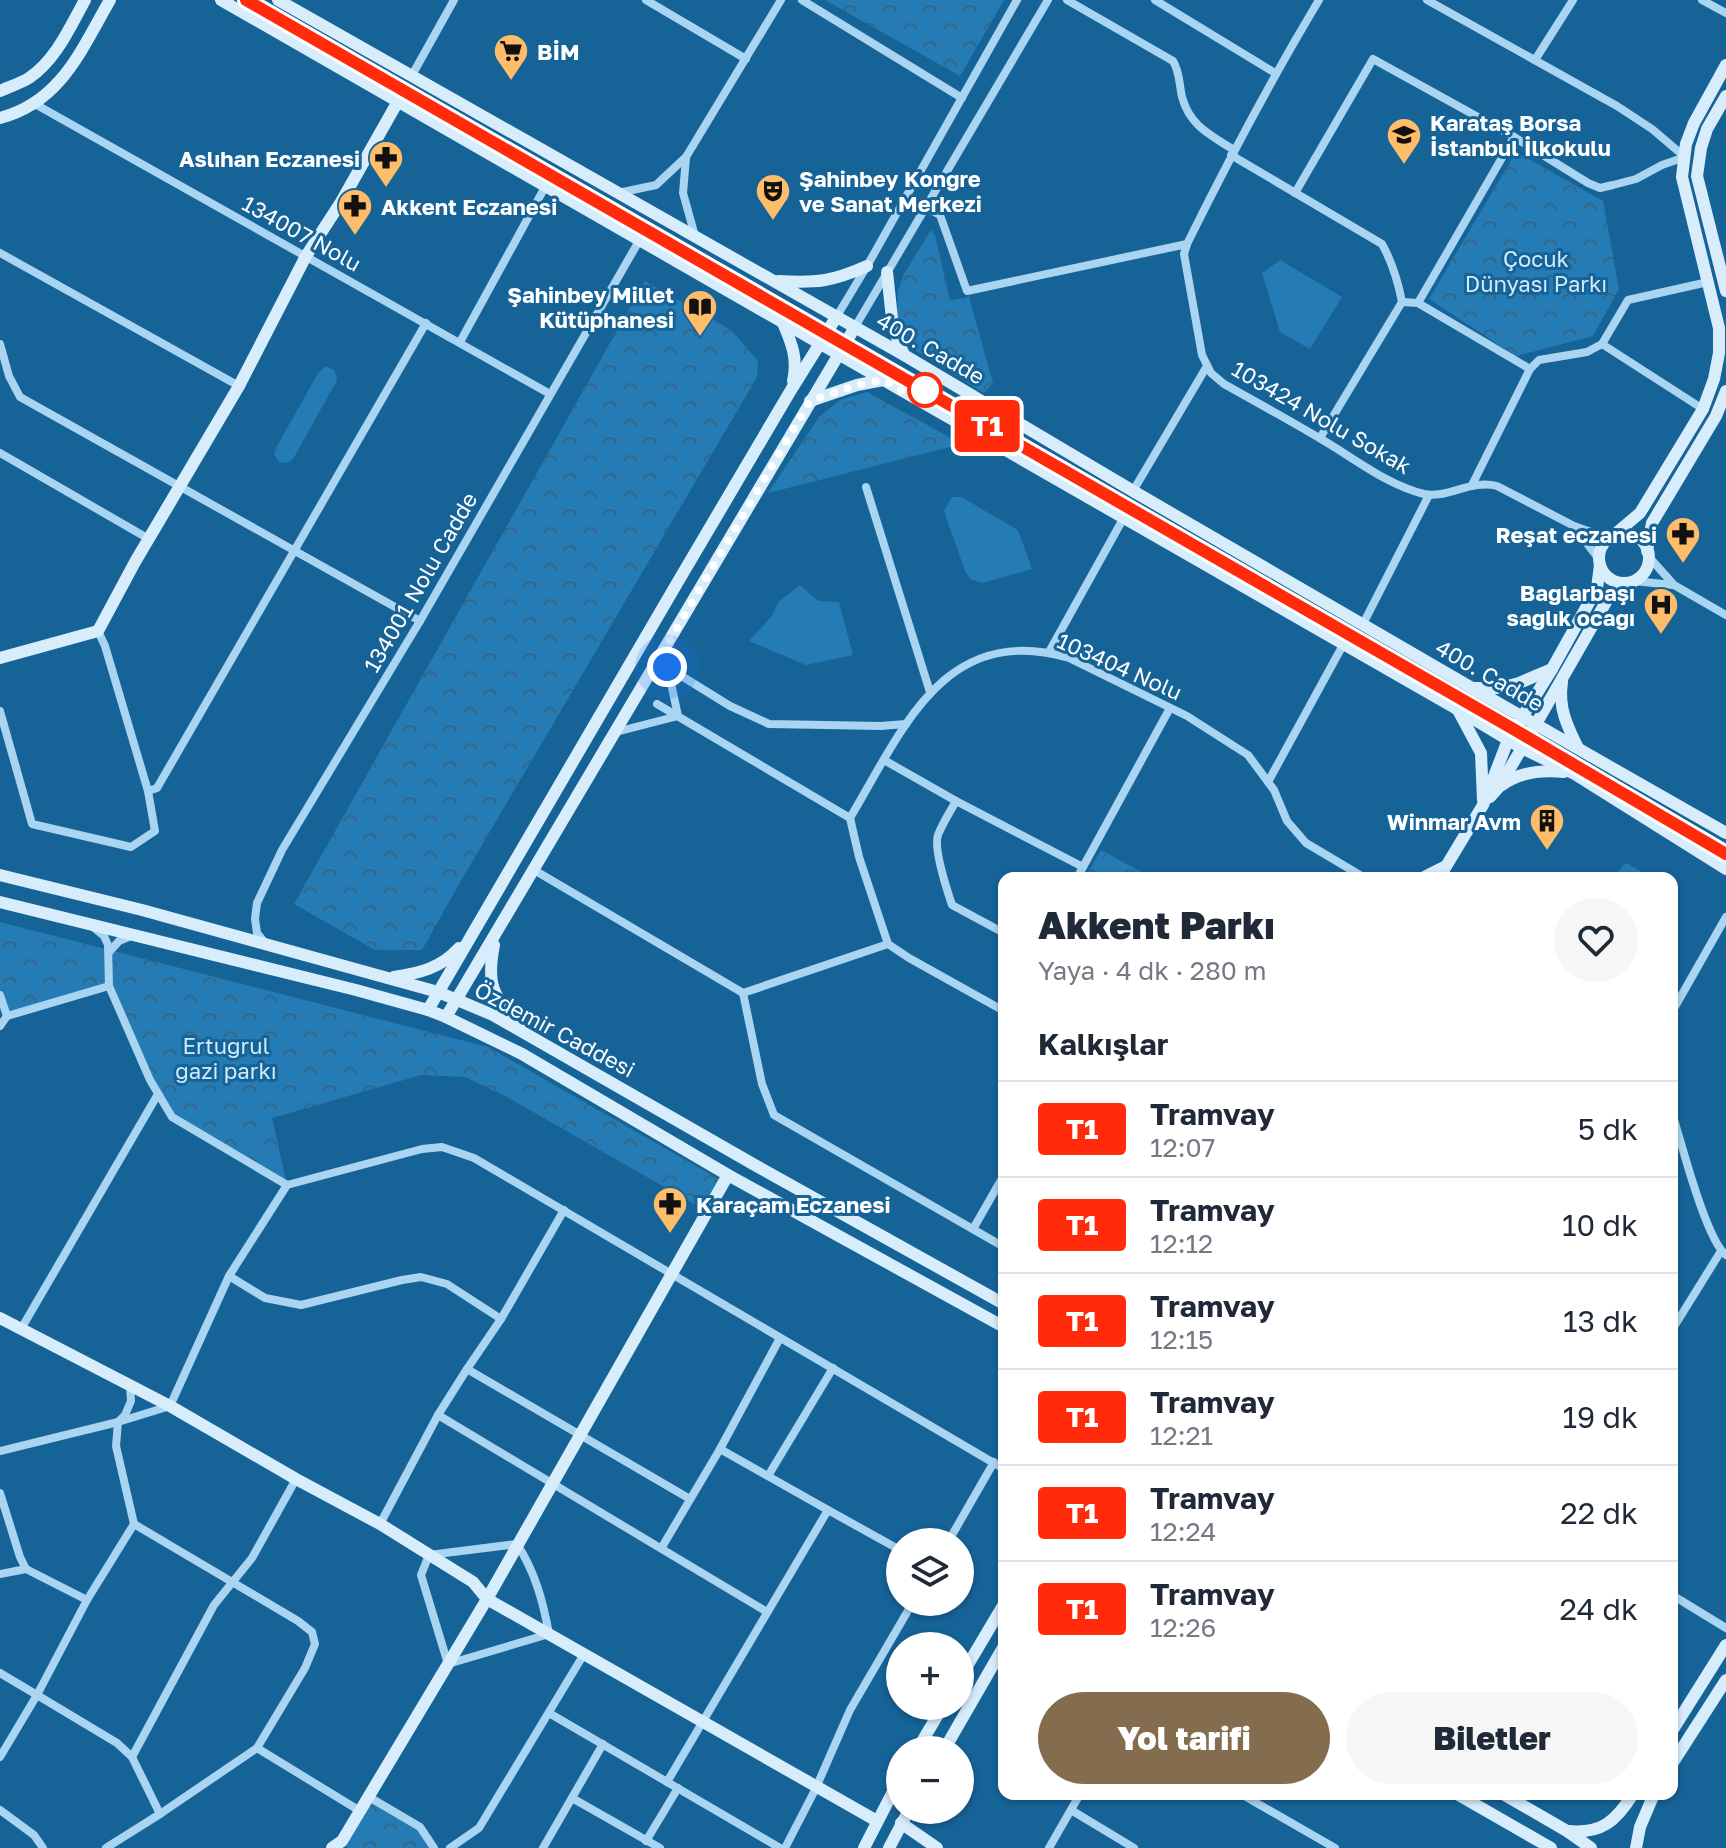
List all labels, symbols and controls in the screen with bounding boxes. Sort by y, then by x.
supermarket icon: BİM [492,32,530,82]
place label: BİM [537,38,580,65]
place label: Karataş Borsa İstanbul İlkokulu [1430,109,1611,161]
school or university icon: Karataş Borsa İstanbul İlkokulu [1385,116,1423,166]
pharmacy icon: Aslıhan Eczanesi [367,139,405,189]
place label: Aslıhan Eczanesi [179,145,360,172]
place label: Şahinbey Kongre ve Sanat Merkezi [799,165,982,217]
theatre icon: Şahinbey Kongre ve Sanat Merkezi [754,172,792,222]
pharmacy icon: Akkent Eczanesi [336,187,374,237]
street label: 134007 Nolu [238,189,366,277]
place label: Akkent Eczanesi [381,193,557,220]
park label: Çocuk Dünyası Parkı [1465,245,1607,297]
place label: Şahinbey Millet Kütüphanesi [507,281,674,333]
library icon: Şahinbey Millet Kütüphanesi [681,288,719,338]
street label: 400. Cadde [872,306,990,390]
street label: 103424 Nolu Sokak [1228,355,1416,479]
unlabelled marker [908,373,942,407]
line badge: T1 [951,400,1023,452]
text: T1 [971,409,1003,442]
street label: 134001 Nolu Cadde [357,487,483,677]
pharmacy icon: Reşat eczanesi [1664,515,1702,565]
place label: Reşat eczanesi [1495,521,1657,548]
place label: Bağlarbaşı sağlık ocağı [1507,579,1635,631]
hospital icon: Bağlarbaşı sağlık ocağı [1642,586,1680,636]
street label: 103404 Nolu [1054,627,1186,705]
street label: 400. Cadde [1431,633,1549,717]
your location [647,647,687,687]
building icon: Winmar Avm [1528,802,1566,852]
place label: Winmar Avm [1387,808,1521,835]
button: heart [1554,898,1638,982]
text: Akkent Parkı [1038,902,1275,947]
text: Yaya · 4 dk · 280 m [1038,955,1266,986]
street label: Özdemir Caddesi [470,975,640,1083]
text: Kalkışlar [1038,1026,1168,1062]
park label: Ertuğrul gazi parkı [175,1032,277,1084]
text: Tramvay [1150,1096,1275,1132]
text: 5 dk [1578,1111,1638,1147]
text: T1 [1066,1112,1098,1145]
text: 12:07 [1150,1132,1215,1163]
pharmacy icon: Karaçam Eczanesi [651,1185,689,1235]
place label: Karaçam Eczanesi [696,1191,891,1218]
text: Tramvay [1150,1192,1275,1228]
text: 10 dk [1562,1207,1638,1243]
text: T1 [1066,1208,1098,1241]
text: 12:12 [1150,1228,1213,1259]
text: Tramvay [1150,1288,1275,1324]
text: 13 dk [1563,1303,1638,1339]
text: T1 [1066,1304,1098,1337]
text: 12:15 [1150,1324,1213,1355]
text: Tramvay [1150,1384,1275,1420]
text: 19 dk [1562,1399,1638,1435]
text: T1 [1066,1400,1098,1433]
text: 12:21 [1150,1420,1213,1451]
text: Tramvay [1150,1480,1275,1516]
text: 22 dk [1560,1495,1638,1531]
text: T1 [1066,1496,1098,1529]
text: 12:24 [1150,1516,1216,1547]
map controls [886,1528,974,1824]
button: layers [886,1528,974,1616]
text: Tramvay [1150,1576,1275,1612]
text: 24 dk [1559,1591,1638,1627]
text: T1 [1066,1592,1098,1625]
text: 12:26 [1150,1612,1216,1643]
button: + [886,1632,974,1720]
button: Yol tarifi [1038,1692,1330,1784]
button: Biletler [1346,1692,1638,1784]
button: − [886,1736,974,1824]

